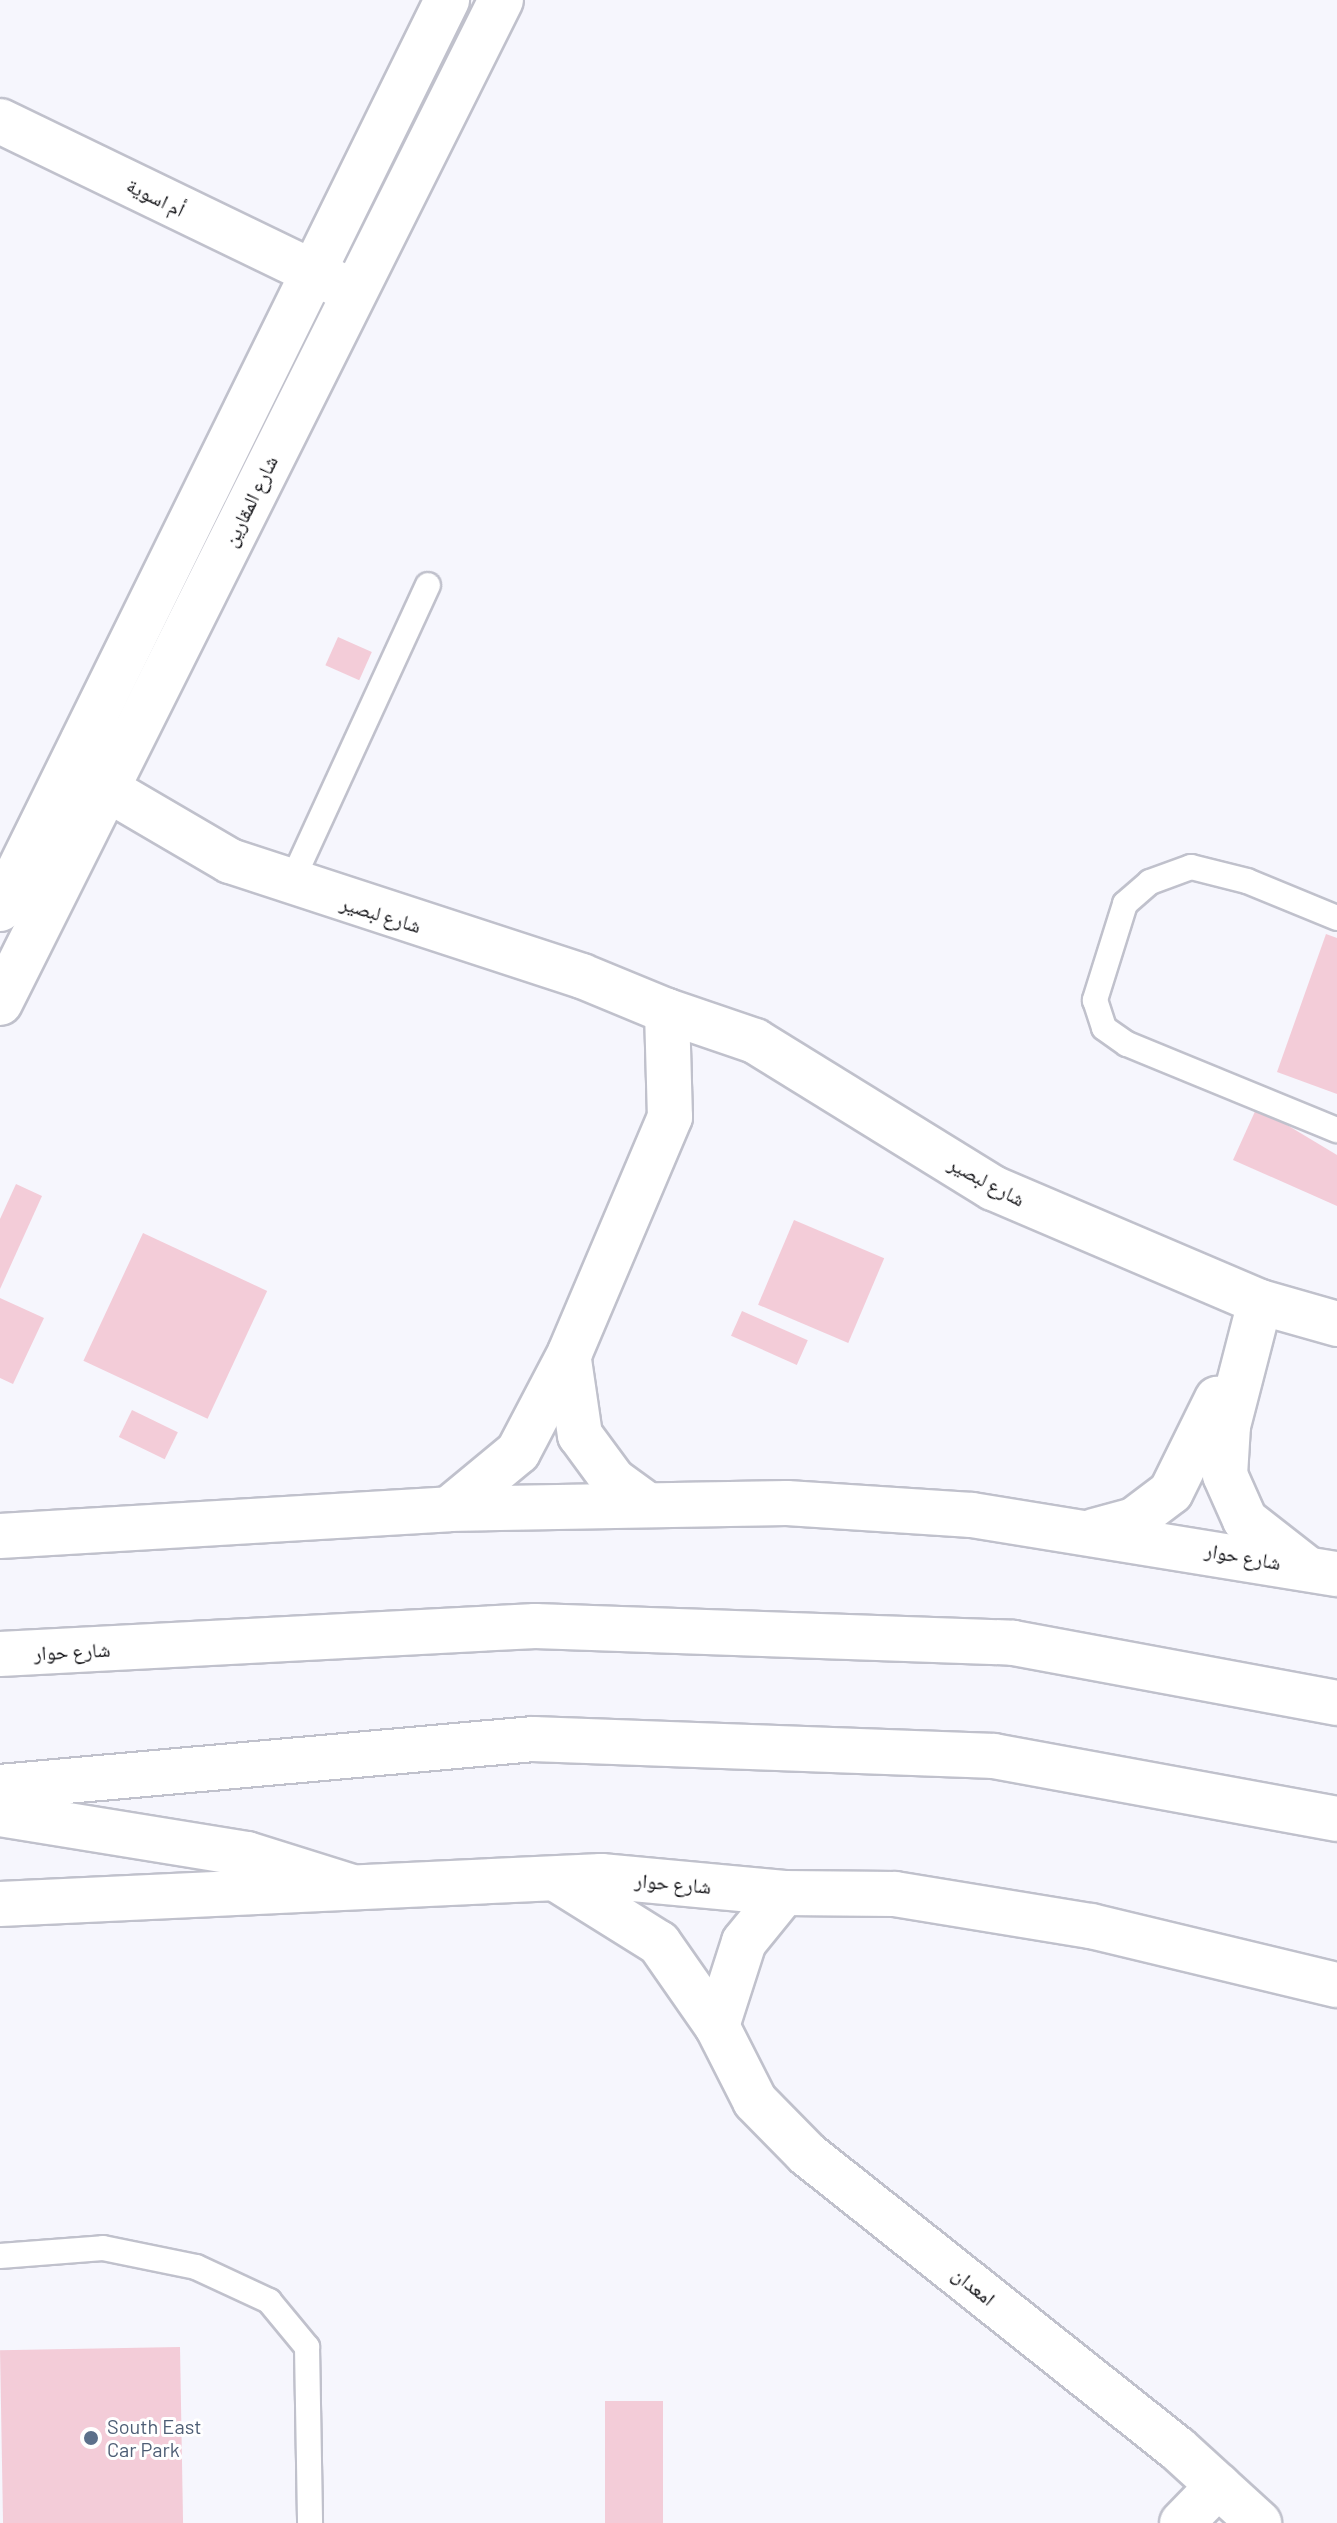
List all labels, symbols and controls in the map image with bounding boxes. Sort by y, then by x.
street label: أم اسوية [123,173,189,221]
street label: شارع المقارين [218,452,282,550]
street label: شارع لبصير [338,890,424,938]
street label: شارع لبصير [945,1151,1029,1211]
street label: شارع حوار [1203,1538,1283,1574]
street label: شارع حوار [33,1637,111,1665]
street label: شارع حوار [634,1868,712,1898]
street label: امعدان [948,2262,1000,2310]
place label: South East Car Park [107,2414,202,2461]
marker: South East Car Park [82,2429,100,2447]

